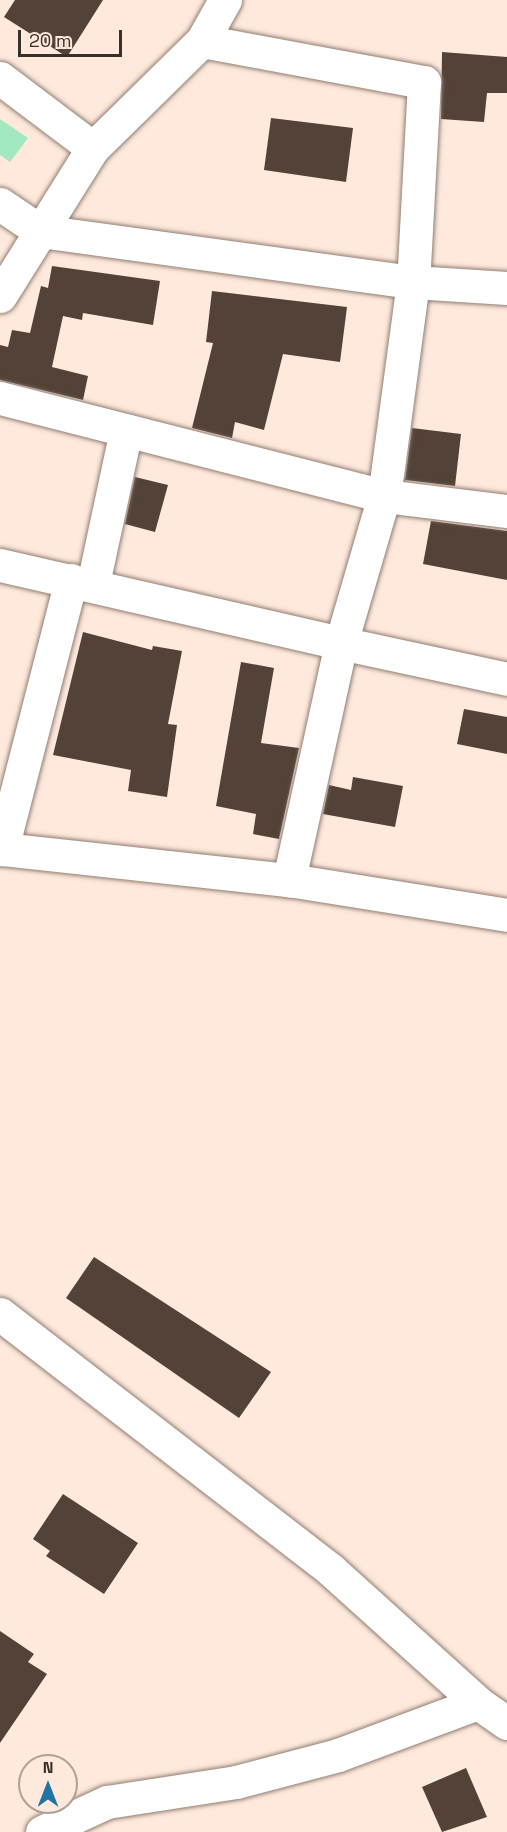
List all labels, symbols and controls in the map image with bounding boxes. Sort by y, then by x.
scale bar [21,18,124,56]
text: 20 m [29,29,72,52]
north arrow [18,1754,78,1814]
text: N [43,1757,53,1778]

